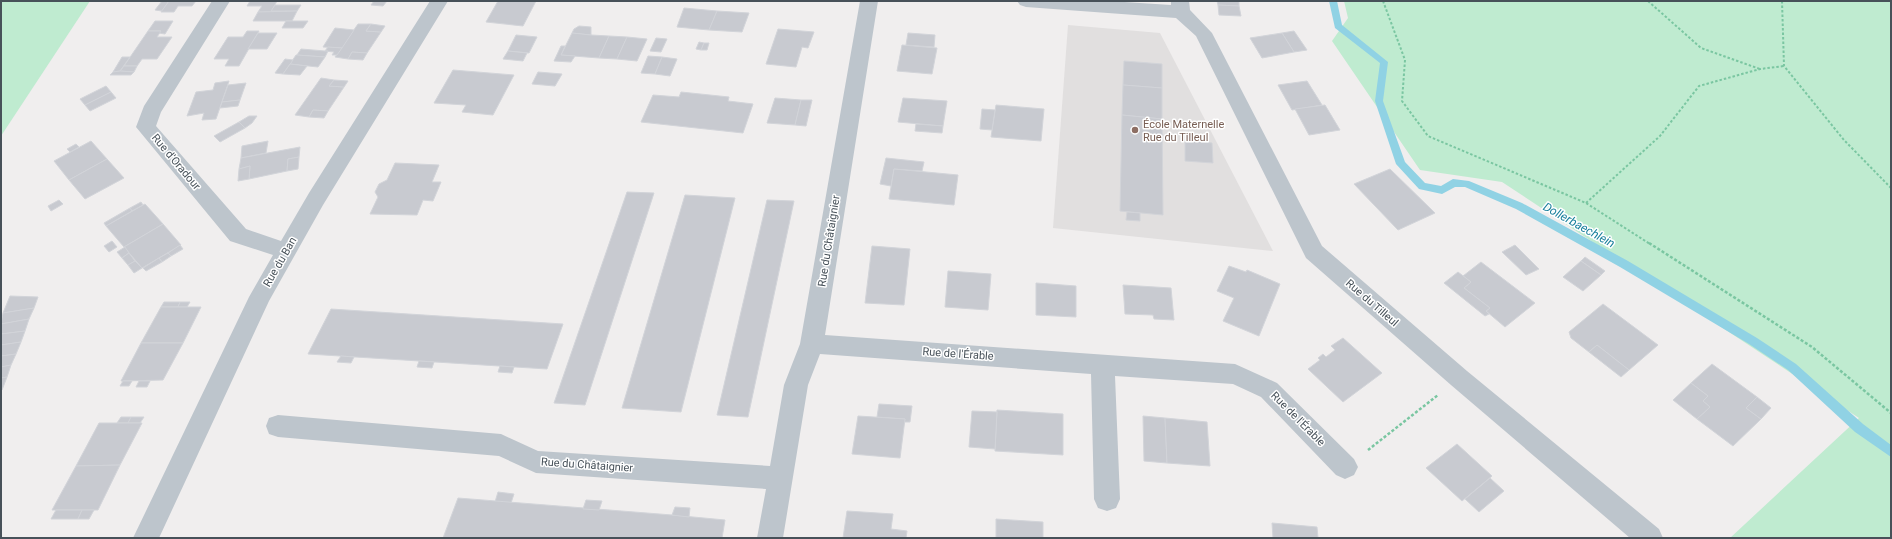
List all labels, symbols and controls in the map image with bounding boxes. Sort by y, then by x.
place label: École Maternelle Rue du Tilleul [1143,118,1224,144]
marker: École Maternelle Rue du Tilleul [1130,125,1140,135]
street label: Rue d'Oradour [149,131,203,193]
street label: Rue du Châtaignier [815,194,843,288]
water label: Dollerbaechlein [1541,200,1617,250]
street label: Rue du Ban [261,235,299,289]
street label: Rue du Tilleul [1343,277,1401,329]
street label: Rue de l'Érable [922,345,994,363]
street label: Rue de l'Érable [1268,389,1328,449]
street label: Rue du Châtaignier [540,455,634,475]

